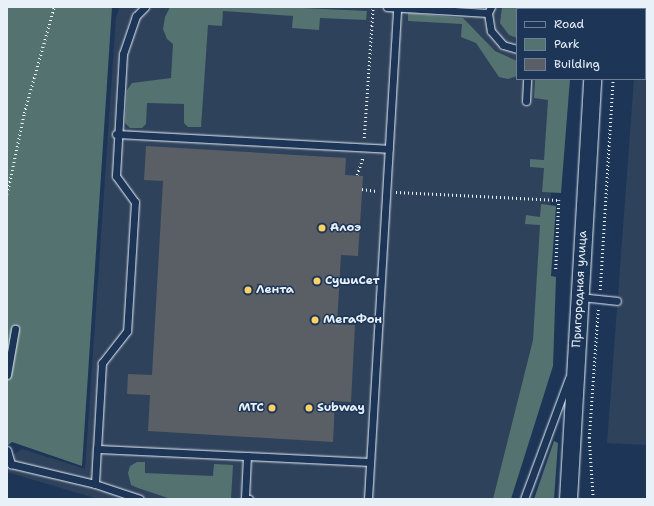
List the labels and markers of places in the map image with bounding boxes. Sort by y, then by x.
place label: Алоэ [330,221,361,235]
marker: Алоэ [317,223,327,233]
place label: СушиСет [325,274,380,288]
marker: СушиСет [312,276,322,286]
place label: Лента [256,283,294,297]
marker: Лента [243,285,253,295]
place label: МегаФон [323,313,382,327]
marker: МегаФон [310,315,320,325]
place label: МТС [238,401,264,415]
place label: Subway [317,401,365,415]
marker: МТС [267,403,277,413]
marker: Subway [304,403,314,413]

